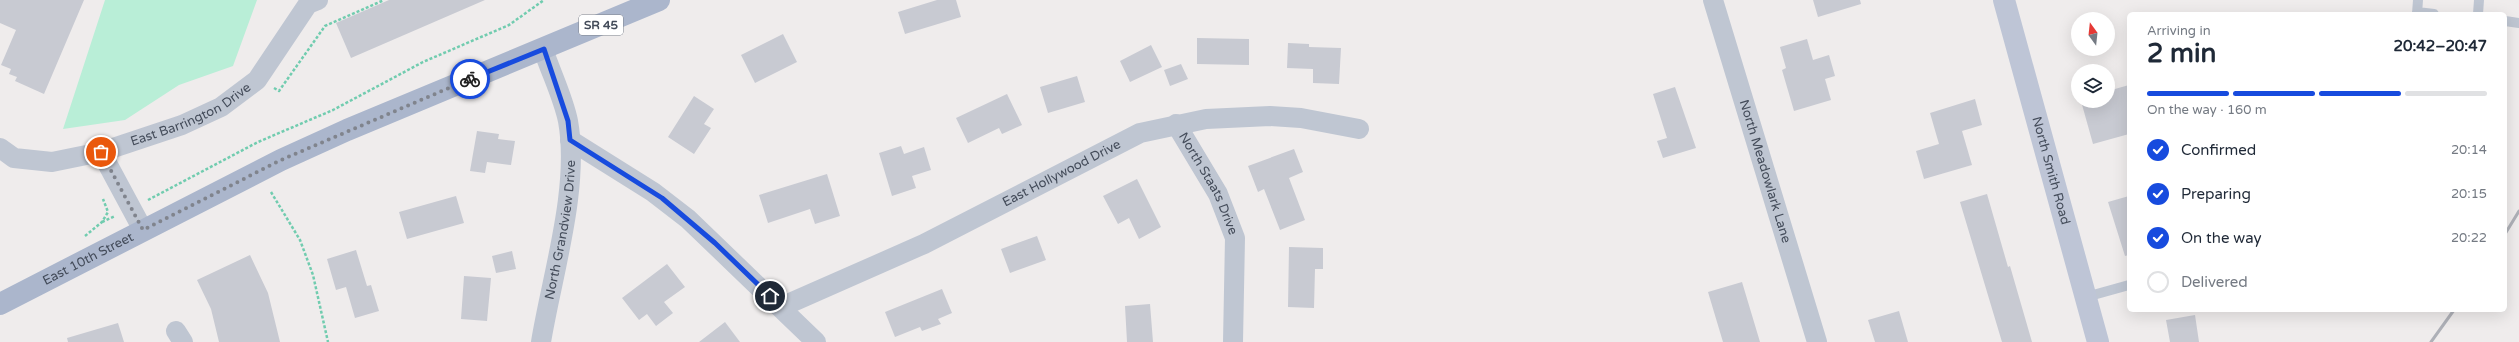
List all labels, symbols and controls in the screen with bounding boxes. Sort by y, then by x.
north arrow [2071,12,2115,56]
map controls [2071,12,2115,108]
road number: SR 45 [579,15,623,35]
text: Arriving in [2147,23,2211,39]
text: 20:42–20:47 [2394,37,2487,55]
text: 2 min [2147,38,2216,69]
courier [450,59,490,99]
button: layers [2071,64,2115,108]
icon: bike [459,68,481,90]
street label: East Barrington Drive [128,79,254,150]
street label: North Meadowlark Lane [1736,98,1794,245]
text: On the way · 160 m [2147,102,2267,118]
street label: North Smith Road [2028,115,2073,227]
street label: North Staats Drive [1175,130,1241,237]
pin [84,135,118,169]
street label: East Hollywood Drive [1000,136,1123,210]
icon: check [2147,139,2169,161]
icon: bag [90,141,112,163]
text: Confirmed [2181,141,2256,159]
text: 20:14 [2451,142,2487,158]
street label: North Grandview Drive [541,160,579,301]
icon: check [2147,183,2169,205]
text: Preparing [2181,185,2251,203]
text: 20:15 [2451,186,2487,202]
icon: check [2147,227,2169,249]
street label: East 10th Street [40,229,136,289]
text: On the way [2181,229,2261,247]
text: 20:22 [2451,230,2487,246]
text: Delivered [2181,273,2248,291]
pin [753,279,787,313]
icon: home [759,285,781,307]

